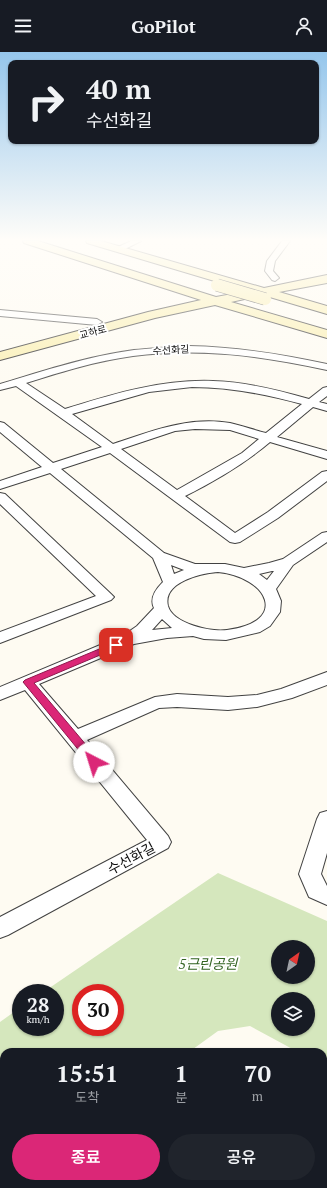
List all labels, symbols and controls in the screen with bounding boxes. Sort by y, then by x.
text: GoPilot [131,14,196,38]
icon: menu [12,15,34,37]
icon: person [293,15,315,37]
text: 40 m [86,70,151,107]
icon: right [20,76,72,128]
text: 수선화길 [86,108,152,132]
street label: 교하로 [78,322,108,342]
street label: 수선화길 [152,343,190,357]
pin [99,628,133,662]
icon: arrive [105,634,127,656]
position arrow [73,741,115,783]
street label: 수선화길 [104,838,158,878]
north arrow [271,940,315,984]
map controls [271,940,315,1036]
park label: 5근린공원 [179,954,239,973]
speed limit sign: 30 [72,984,124,1036]
text: 28 [27,991,49,1018]
button: layers [271,992,315,1036]
text: km/h [26,1013,50,1026]
text: 15:51 [56,1057,118,1089]
text: 1 [174,1057,188,1089]
text: 70 [244,1057,271,1089]
text: m [252,1087,263,1105]
text: 도착 [75,1088,99,1106]
text: 분 [175,1088,187,1106]
button: 종료 [12,1134,160,1180]
button: 공유 [168,1134,315,1180]

